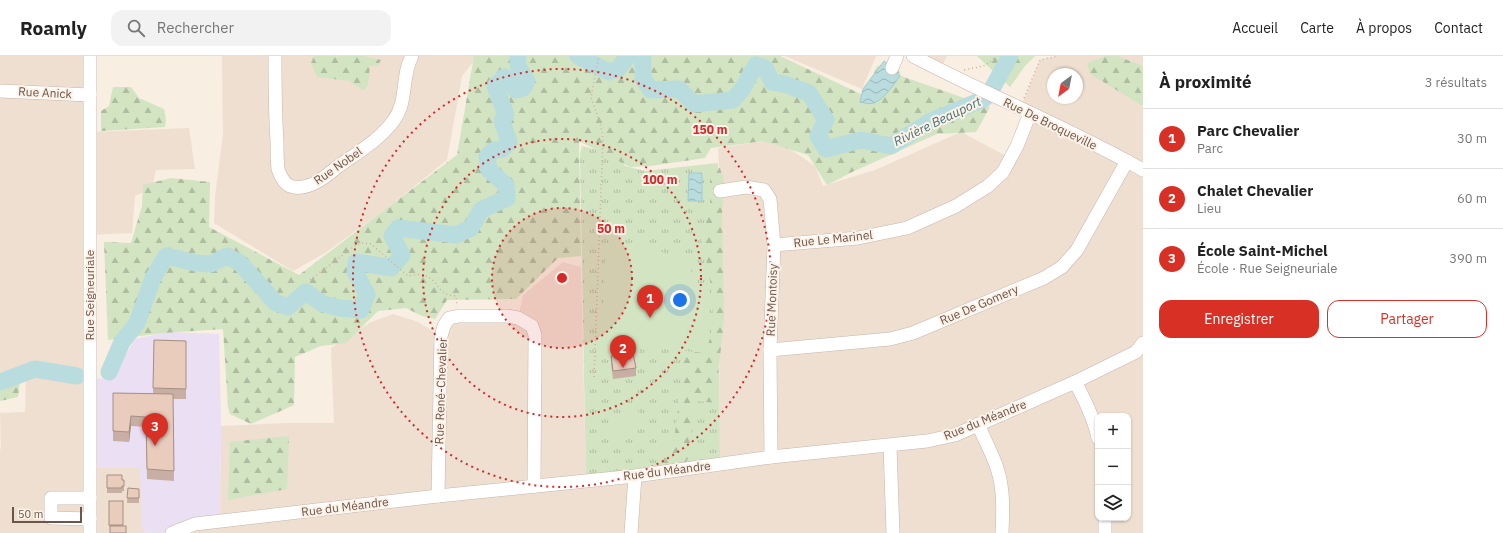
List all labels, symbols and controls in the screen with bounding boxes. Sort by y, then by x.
search box [111,10,391,46]
text: Roamly [20,16,87,40]
icon: search [125,17,147,39]
text: Rechercher [157,18,234,37]
text: Accueil [1232,19,1278,37]
text: Carte [1300,19,1334,37]
text: À propos [1356,19,1412,37]
text: Contact [1434,19,1483,37]
north arrow [1047,68,1083,104]
text: À proximité [1159,71,1252,93]
text: 3 résultats [1425,74,1487,91]
street label: Rue Anick [18,84,73,101]
water label: Rivière Beauport [891,93,985,150]
street label: Rue De Broqueville [1001,94,1100,153]
text: Parc Chevalier [1197,121,1299,140]
text: 150 m [692,122,728,137]
text: 1 [1168,130,1176,147]
text: 30 m [1457,130,1487,147]
text: Parc [1197,140,1223,157]
street label: Rue Nobel [311,143,365,188]
text: 100 m [642,172,678,187]
text: Chalet Chevalier [1197,181,1313,200]
text: 2 [1168,190,1176,207]
text: 60 m [1457,190,1487,207]
text: Lieu [1197,200,1221,217]
text: 50 m [597,221,625,236]
street label: Rue Le Marinel [793,227,873,250]
text: École Saint-Michel [1197,241,1328,260]
street label: Rue Seigneuriale [82,249,97,340]
text: 3 [1168,250,1176,267]
text: 390 m [1449,250,1487,267]
text: École · Rue Seigneuriale [1197,260,1338,277]
street label: Rue Montoisy [763,263,780,337]
centre of rings [555,271,569,285]
street label: Rue De Gomery [937,281,1020,328]
pin: 1 [637,285,663,318]
your location [670,290,690,310]
button: Enregistrer [1159,300,1319,338]
button: Partager [1327,300,1487,338]
pin: 2 [610,335,636,368]
street label: Rue René-Chevalier [431,337,450,445]
street label: Rue du Méandre [941,396,1029,443]
pin: 3 [142,413,168,446]
map controls [1095,413,1131,521]
button: + [1095,413,1131,449]
button: − [1095,449,1131,485]
street label: Rue du Méandre [622,458,712,483]
button: layers [1095,485,1131,521]
street label: Rue du Méandre [300,494,390,519]
scale bar [12,505,82,524]
text: 50 m [18,507,43,521]

